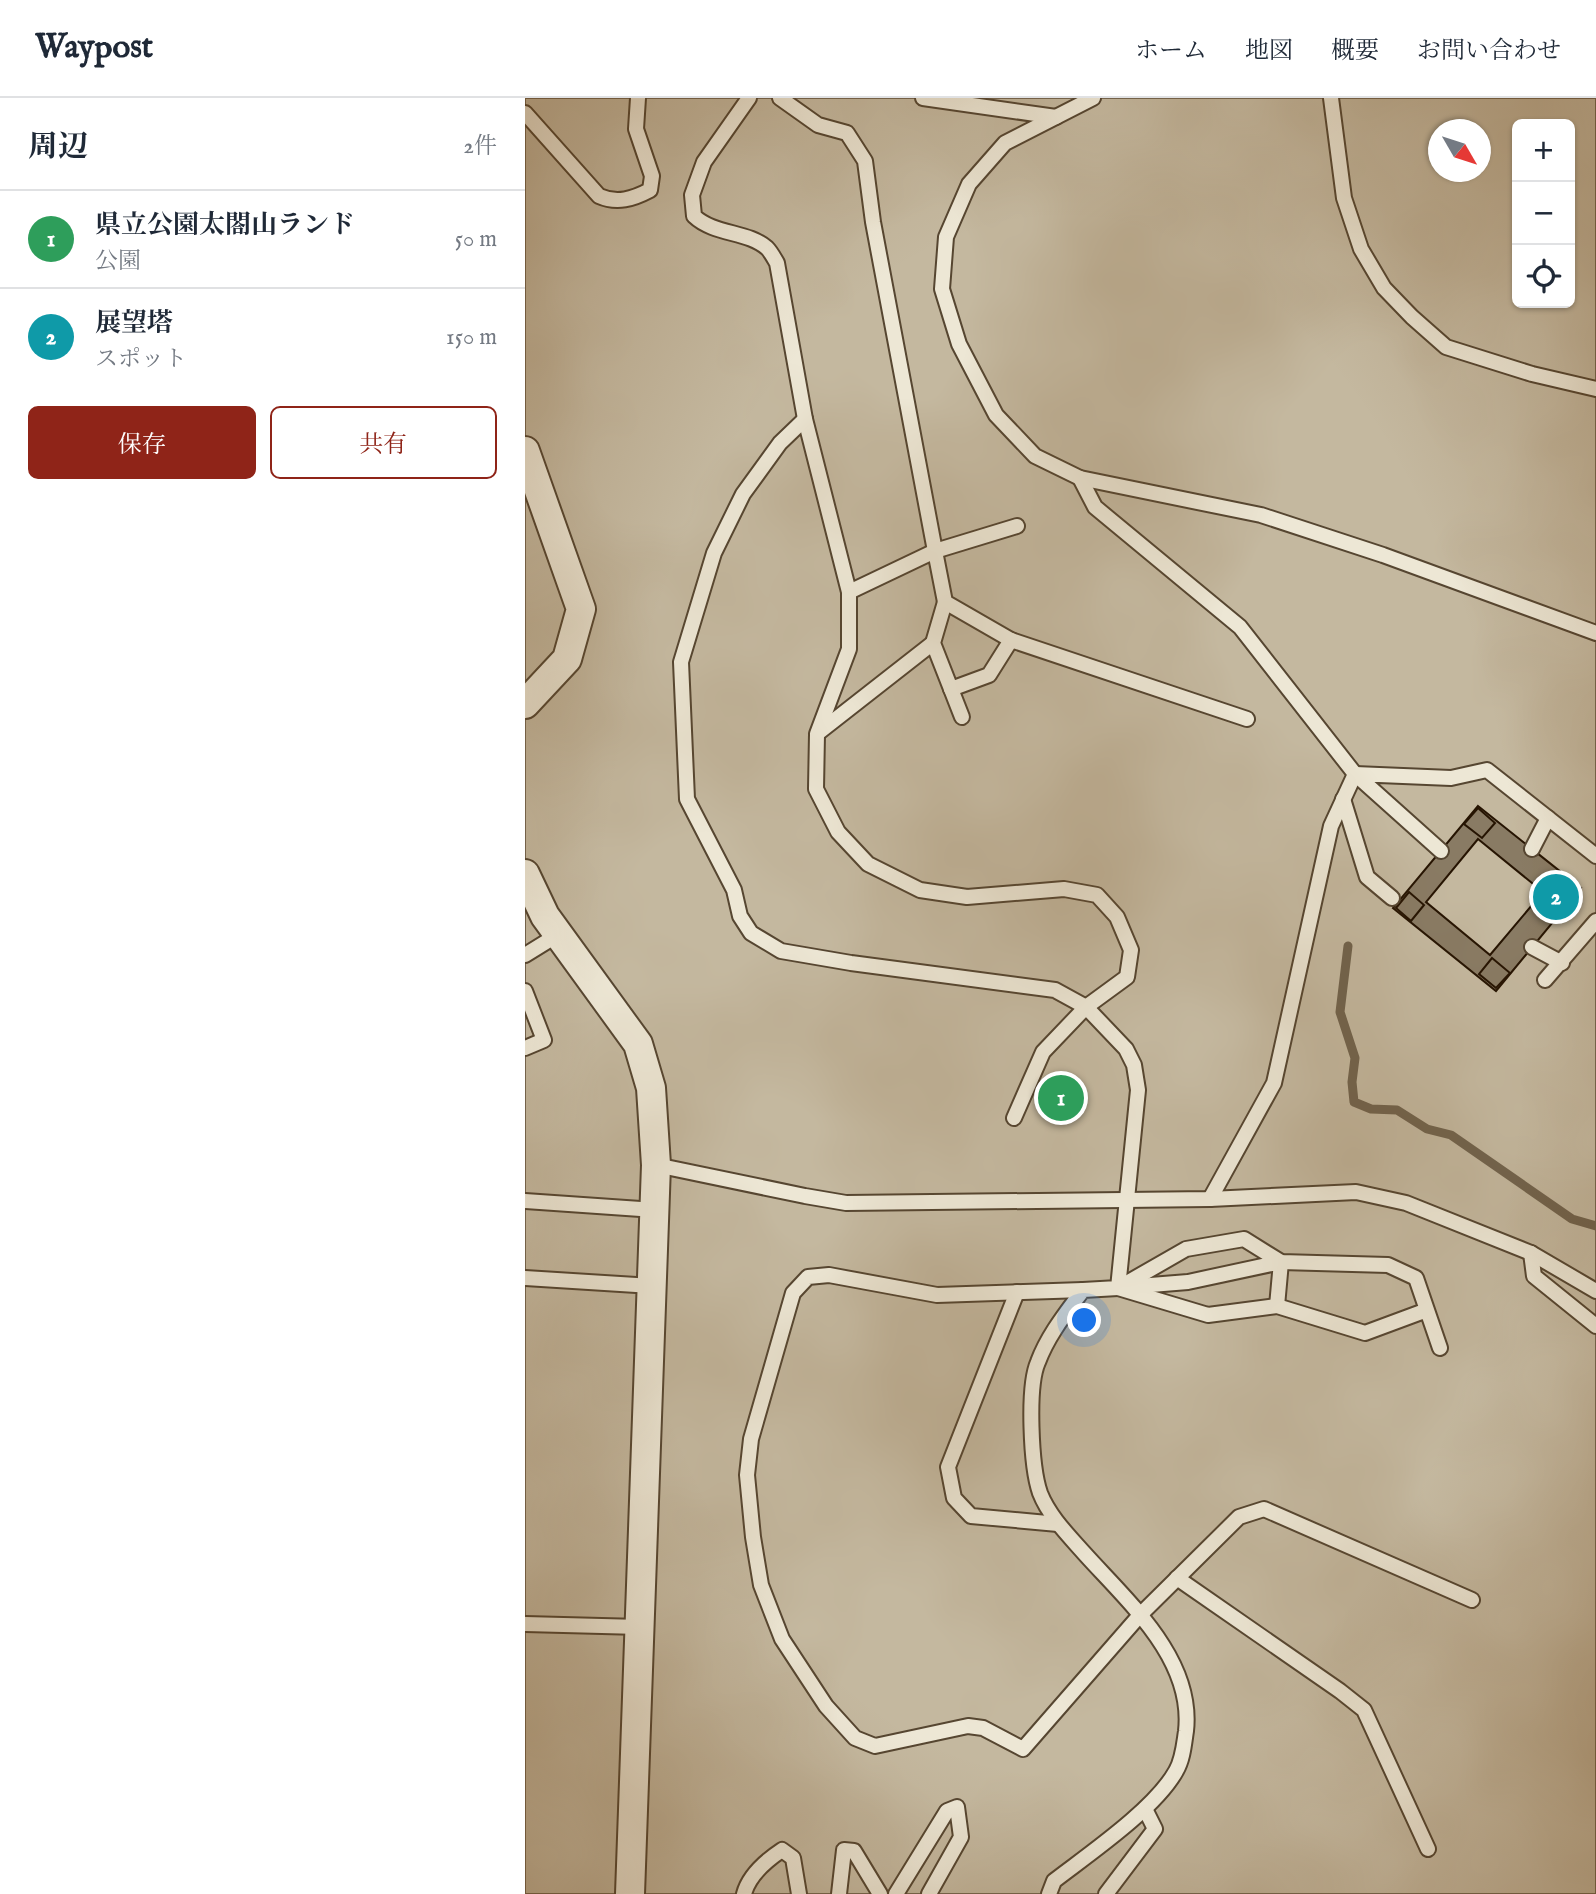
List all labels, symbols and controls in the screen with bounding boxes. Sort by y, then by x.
text: Waypost [35,27,153,69]
text: ホーム [1135,36,1207,67]
text: 地図 [1245,36,1293,67]
text: 概要 [1331,36,1379,67]
text: お問い合わせ [1417,36,1561,67]
north arrow [1428,119,1491,182]
map controls [1512,119,1575,308]
button: + [1512,119,1575,182]
text: 周辺 [28,129,88,167]
text: 2件 [463,132,497,161]
button: − [1512,182,1575,245]
text: 県立公園太閤山ランド [95,209,355,242]
text: 1 [47,225,55,254]
text: 50 m [455,225,497,254]
button: locate [1512,245,1575,308]
text: 公園 [95,247,141,276]
text: 展望塔 [95,307,173,340]
text: 2 [46,323,56,352]
text: 150 m [446,323,497,352]
text: スポット [95,345,187,374]
button: 保存 [28,406,256,479]
button: 共有 [270,406,497,479]
pin: 2 [1533,871,1579,923]
pin: 1 [1038,1072,1084,1124]
your location [1067,1303,1101,1337]

